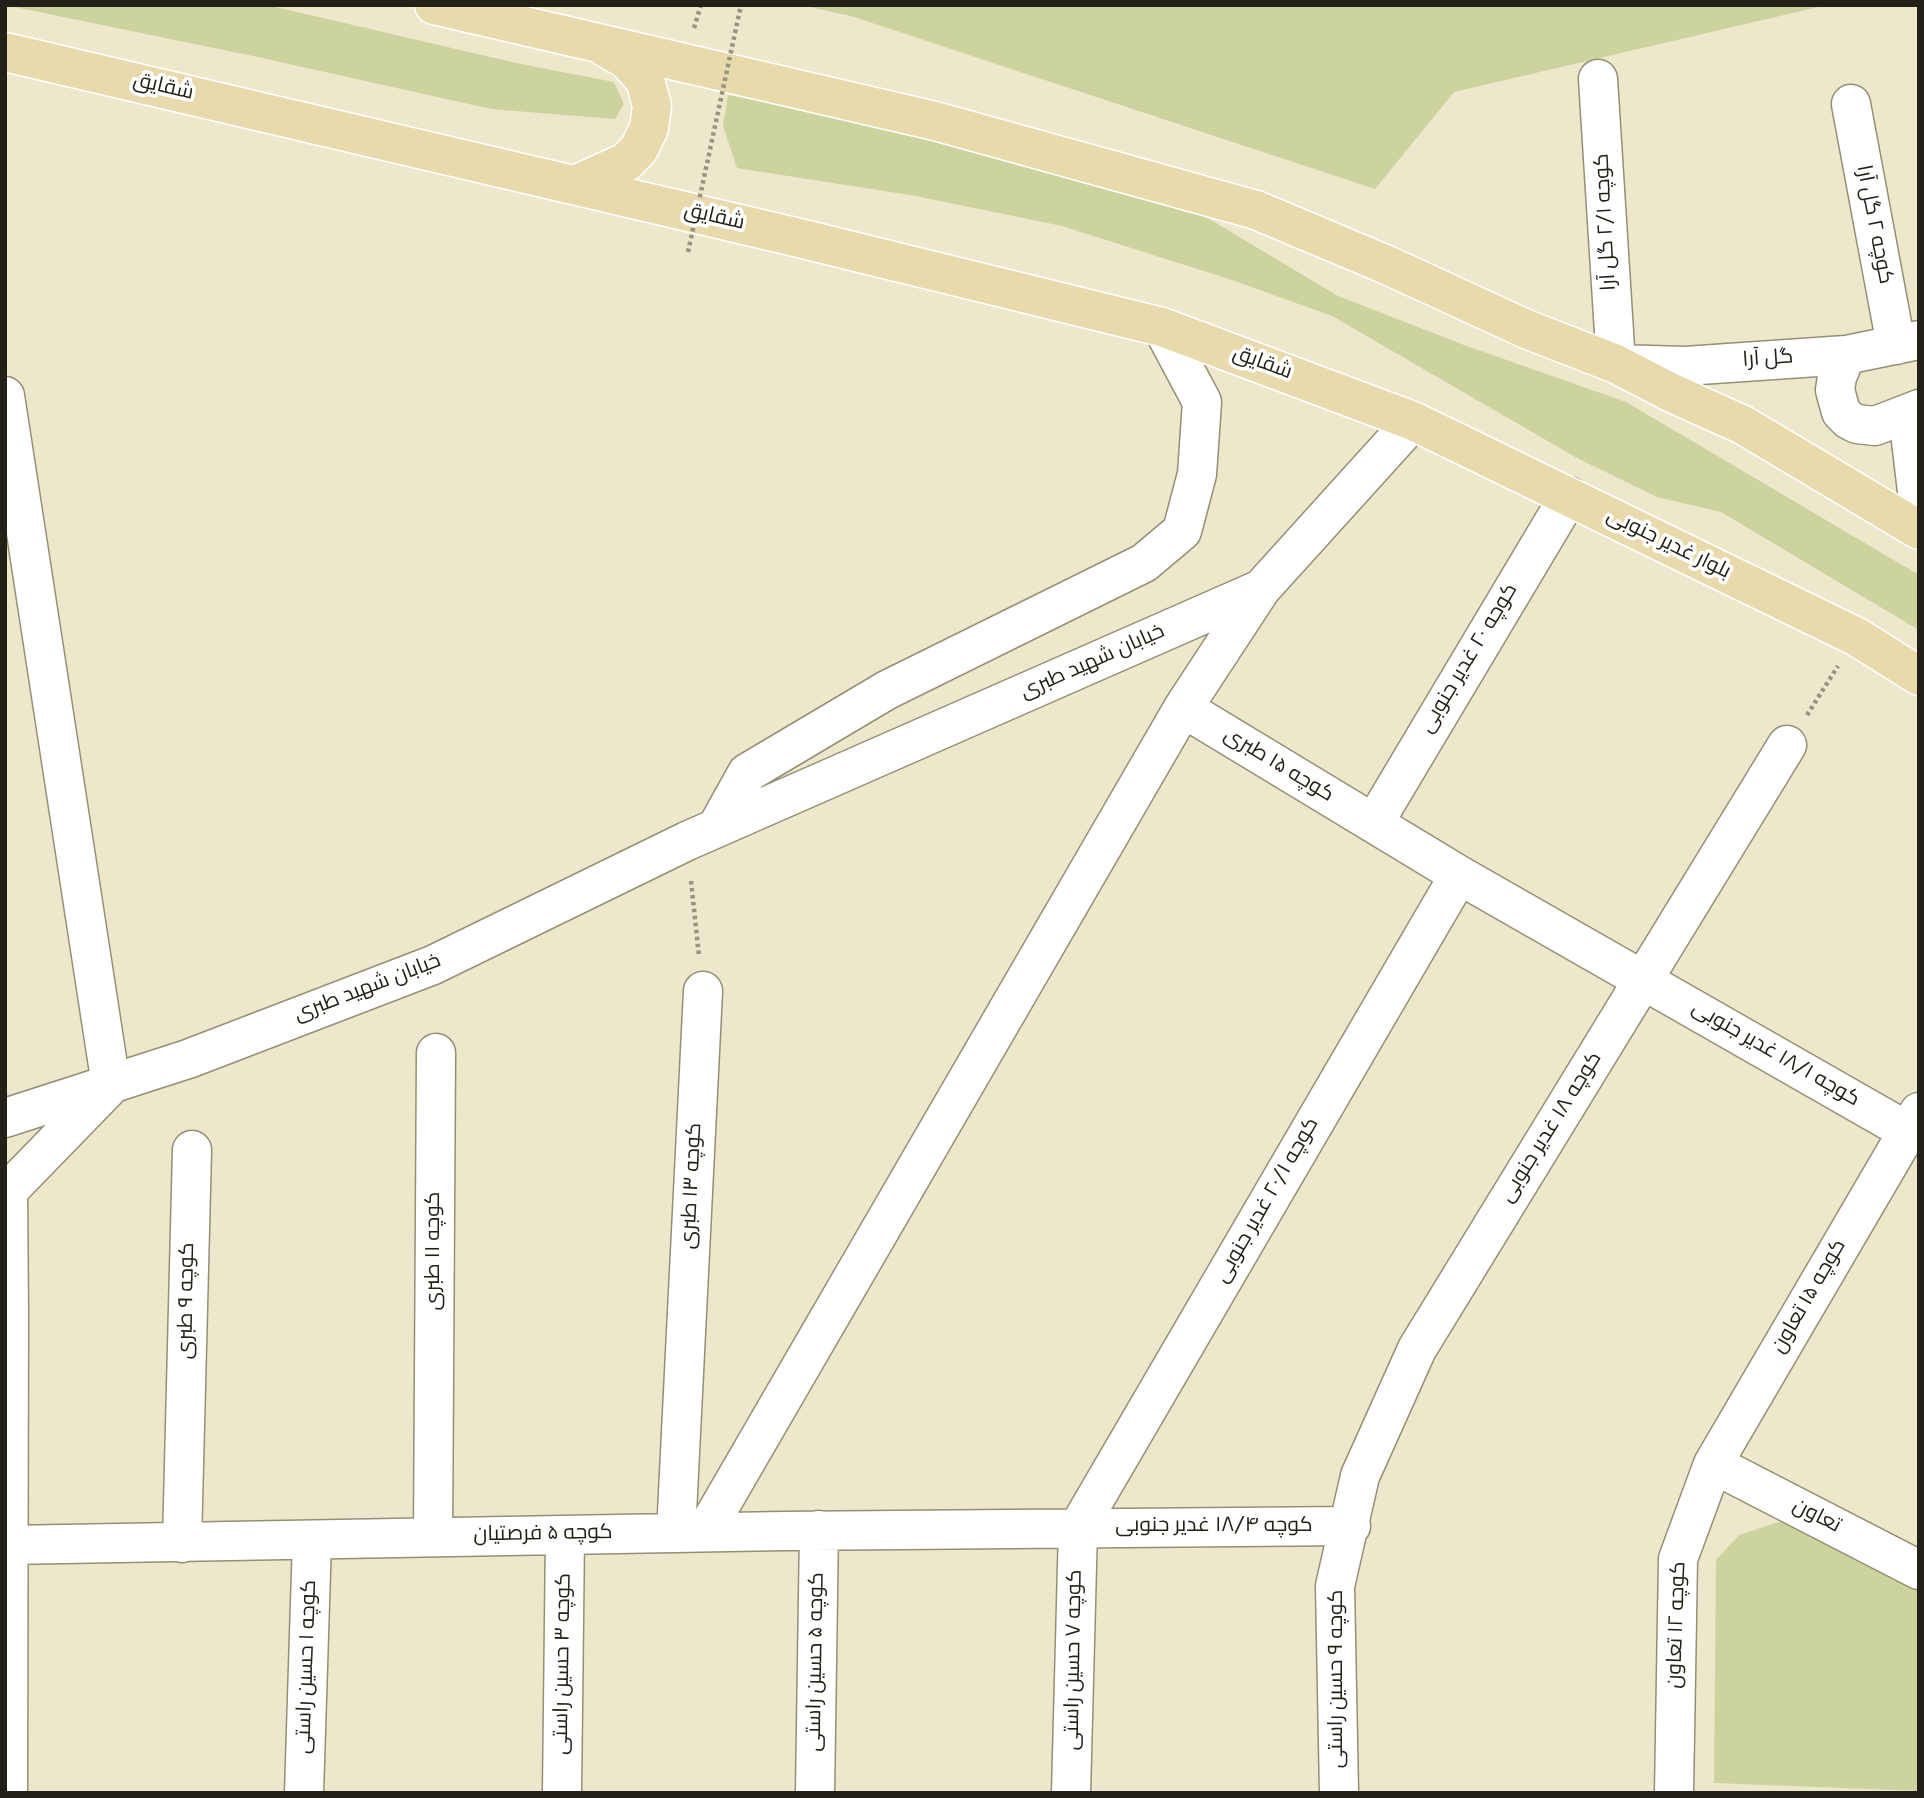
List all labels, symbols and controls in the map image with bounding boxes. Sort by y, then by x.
street label: شقایق [130,69,196,107]
street label: کوچه ۲/۱ گل آرا [1591,153,1623,291]
street label: کوچه ۲ گل آرا [1849,163,1897,287]
street label: شقایق [681,199,747,237]
street label: شقایق [1229,342,1295,386]
street label: گل آرا [1742,346,1794,374]
street label: بلوار غدیر جنوبی [1602,504,1734,586]
street label: کوچه ۲۰ غدیر جنوبی [1415,580,1525,738]
street label: خیابان شهید طبری [1017,620,1169,706]
street label: کوچه ۱۵ طبری [1218,723,1338,809]
street label: خیابان شهید طبری [291,949,445,1029]
street label: کوچه ۱۸/۱ غدیر جنوبی [1686,997,1864,1113]
street label: کوچه ۱۸ غدیر جنوبی [1495,1048,1609,1208]
street label: کوچه ۲۰/۱ غدیر جنوبی [1210,1114,1326,1288]
street label: کوچه ۱۳ طبری [677,1122,709,1250]
street label: کوچه ۱۱ طبری [422,1192,448,1310]
street label: کوچه ۱۵ تعاون [1767,1236,1853,1358]
street label: کوچه ۹ طبری [174,1242,202,1360]
street label: تعاون [1788,1494,1844,1540]
street label: کوچه ۱۸/۴ غدیر جنوبی [1115,1514,1313,1540]
street label: کوچه ۵ فرصتیان [473,1521,613,1549]
street label: کوچه ۱۲ تعاون [1663,1561,1693,1689]
street label: کوچه ۷ حسین راستی [1061,1569,1089,1751]
street label: کوچه ۵ حسین راستی [803,1572,831,1752]
street label: کوچه ۳ حسین راستی [550,1573,578,1755]
street label: کوچه ۱ حسین راستی [292,1580,324,1754]
street label: کوچه ۹ حسین راستی [1325,1590,1351,1768]

